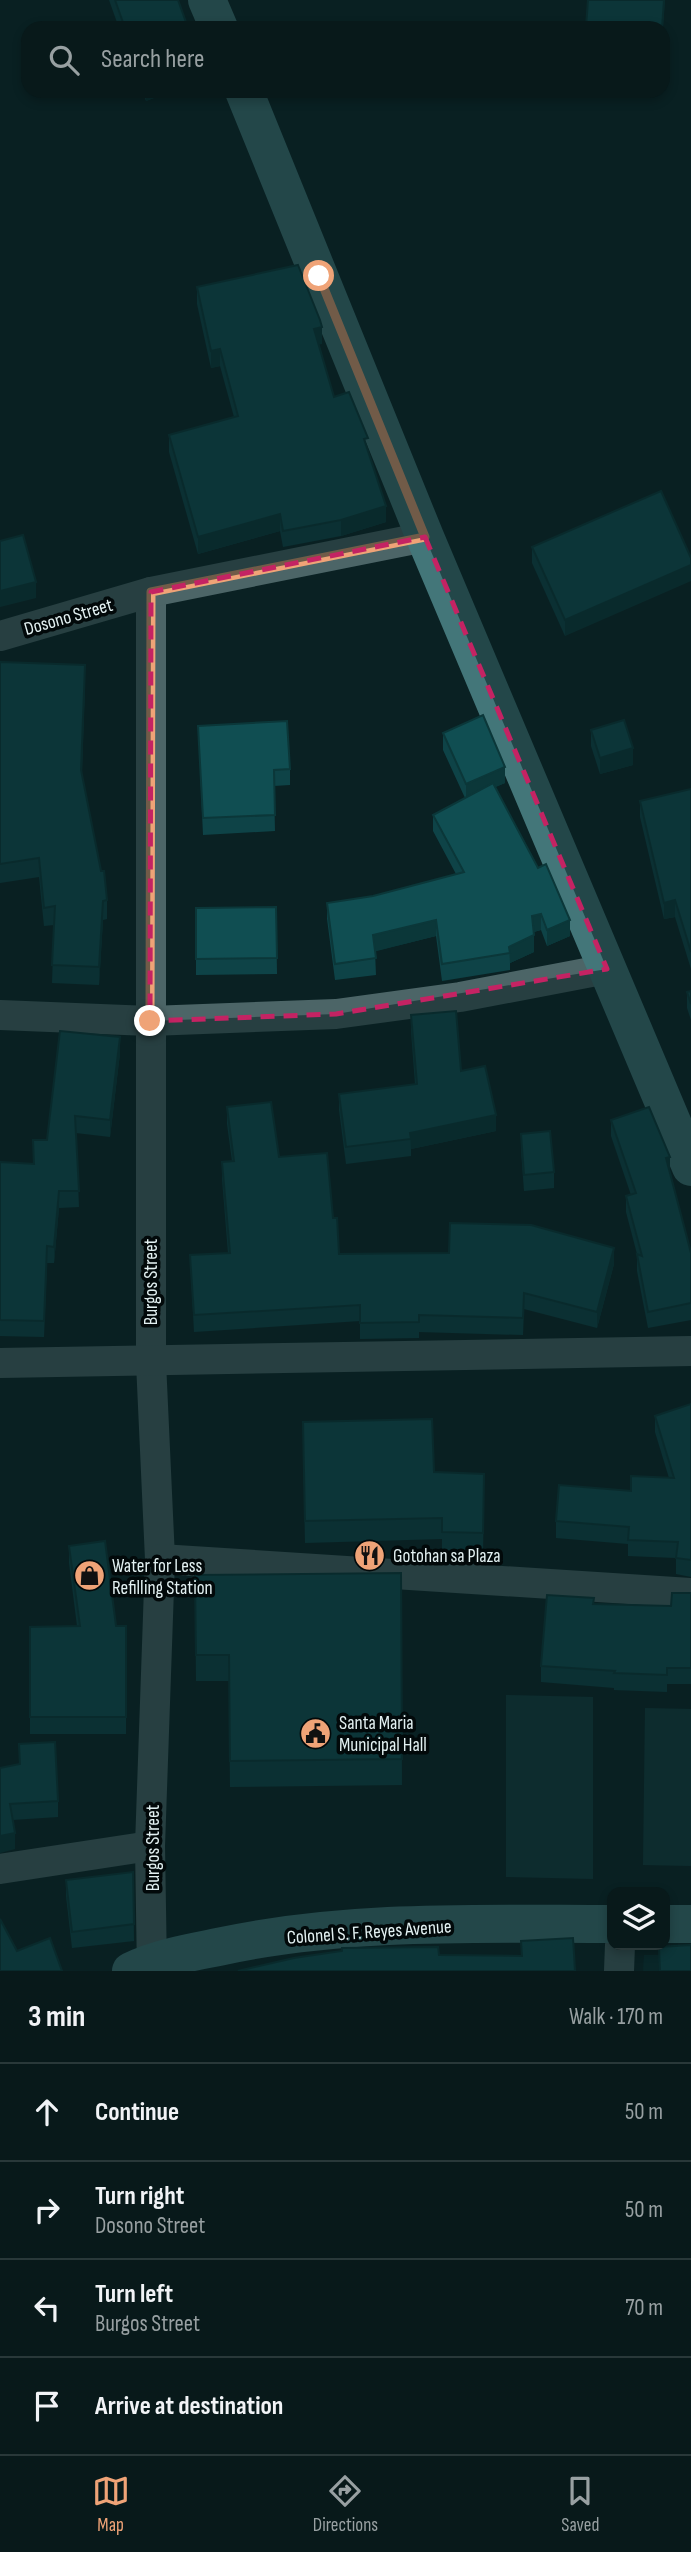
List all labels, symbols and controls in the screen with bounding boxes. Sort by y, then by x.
search box [21,21,670,98]
icon: search [45,41,83,79]
text: Search here [101,44,204,75]
route start [303,260,334,291]
street label: Dosono Street [21,594,116,641]
route end [134,1005,165,1036]
street label: Burgos Street [140,1238,163,1325]
restaurant icon: Gotohan sa Plaza [353,1538,387,1572]
place label: Gotohan sa Plaza [393,1545,501,1568]
place label: Water for Less Refilling Station [112,1555,213,1600]
shop icon: Water for Less Refilling Station [72,1559,106,1593]
place label: Santa Maria Municipal Hall [339,1712,427,1757]
public building icon: Santa Maria Municipal Hall [299,1716,333,1750]
street label: Burgos Street [142,1804,165,1891]
map controls [607,1887,670,1950]
button: layers [607,1887,670,1950]
street label: Colonel S. F. Reyes Avenue [286,1915,452,1950]
text: 3 min [28,1999,85,2035]
text: Walk · 170 m [569,2003,663,2031]
icon: ahead [28,2093,66,2131]
text: Continue [95,2097,179,2128]
text: 50 m [625,2098,663,2126]
text: Turn right [95,2181,184,2212]
icon: right [28,2191,66,2229]
text: 50 m [625,2196,663,2224]
text: Dosono Street [95,2212,205,2240]
text: Turn left [95,2279,173,2310]
icon: left [28,2289,66,2327]
text: 70 m [625,2294,663,2322]
text: Burgos Street [95,2310,200,2338]
icon: arrive [28,2387,66,2425]
text: Arrive at destination [95,2391,283,2422]
tab: Map [92,2472,130,2537]
tab: Directions [313,2472,378,2537]
tab: Saved [561,2472,599,2537]

